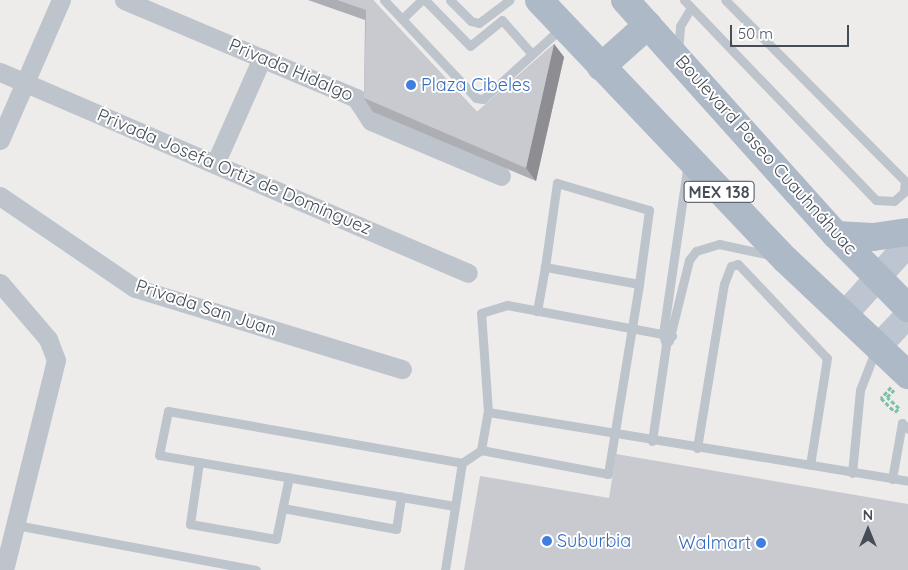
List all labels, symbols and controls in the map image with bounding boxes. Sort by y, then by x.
scale bar [733,15,852,47]
text: 50 m [738,24,773,43]
street label: Privada Hidalgo [226,34,356,106]
street label: Boulevard Paseo Cuauhnáhuac [671,51,861,259]
place label: Plaza Cibeles [421,74,530,96]
marker: Plaza Cibeles [405,79,417,91]
street label: Privada Josefa Ortiz de Domínguez [94,104,374,240]
road number: MEX 138 [683,178,755,206]
street label: Privada San Juan [133,275,279,341]
north arrow [843,505,893,555]
text: N [863,506,873,524]
place label: Suburbia [557,530,631,552]
place label: Walmart [678,532,751,554]
marker: Suburbia [541,535,553,547]
marker: Walmart [755,537,767,549]

